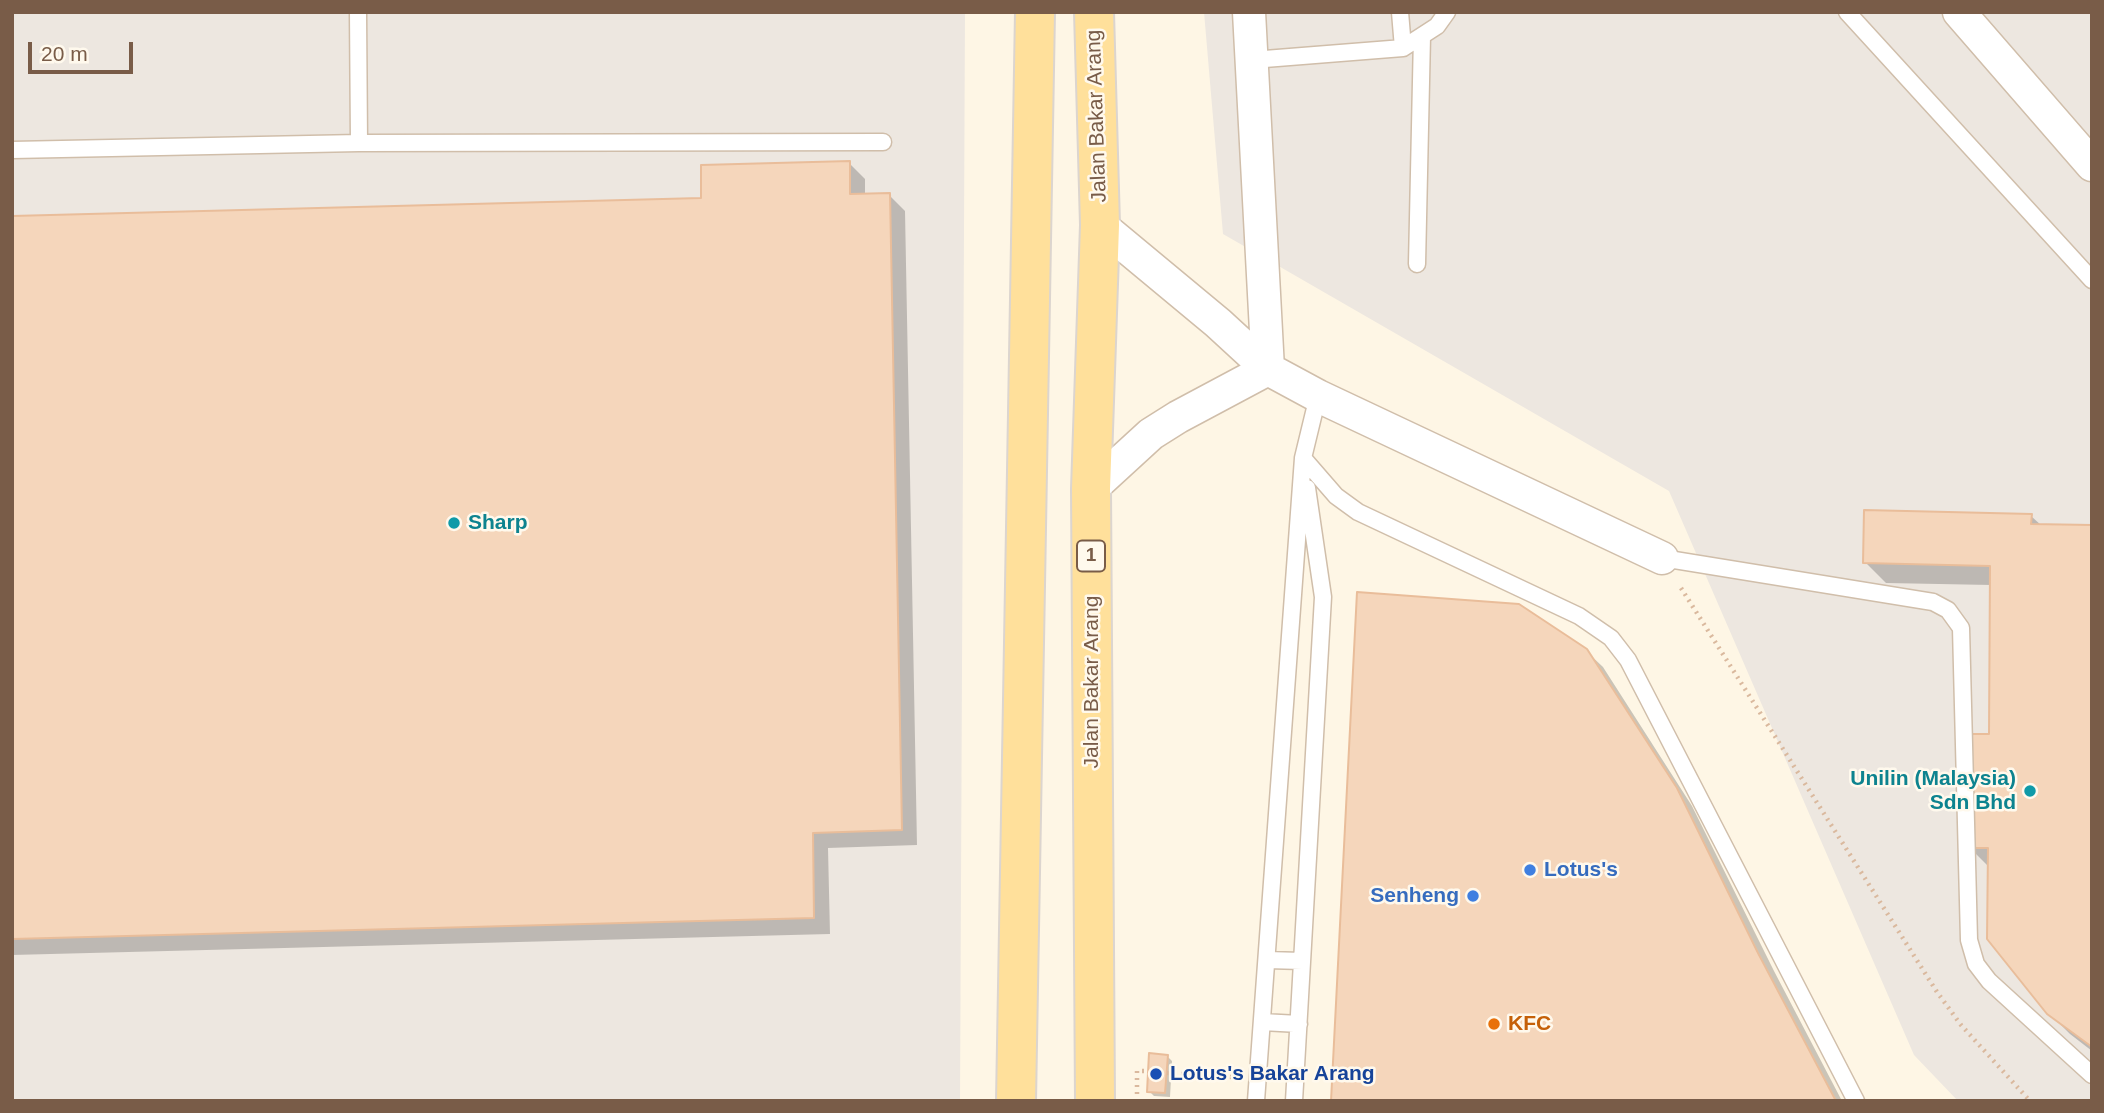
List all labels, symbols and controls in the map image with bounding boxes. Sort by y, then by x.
scale bar [32,28,136,72]
street label: Jalan Bakar Arang [1081,29,1113,203]
text: 20 m [41,42,88,65]
place label: Sharp [468,510,528,536]
marker: Sharp [446,515,462,531]
road number: 1 [1077,540,1105,572]
street label: Jalan Bakar Arang [1079,596,1105,768]
place label: Unilin (Malaysia) Sdn Bhd [1850,766,2016,816]
marker: Unilin (Malaysia) Sdn Bhd [2022,783,2038,799]
place label: Lotus's [1544,857,1618,883]
marker: Lotus's [1522,862,1538,878]
place label: Senheng [1370,883,1459,909]
marker: Senheng [1465,888,1481,904]
place label: KFC [1508,1011,1551,1037]
marker: KFC [1486,1016,1502,1032]
place label: Lotus's Bakar Arang [1170,1061,1375,1087]
marker: Lotus's Bakar Arang [1148,1066,1164,1082]

